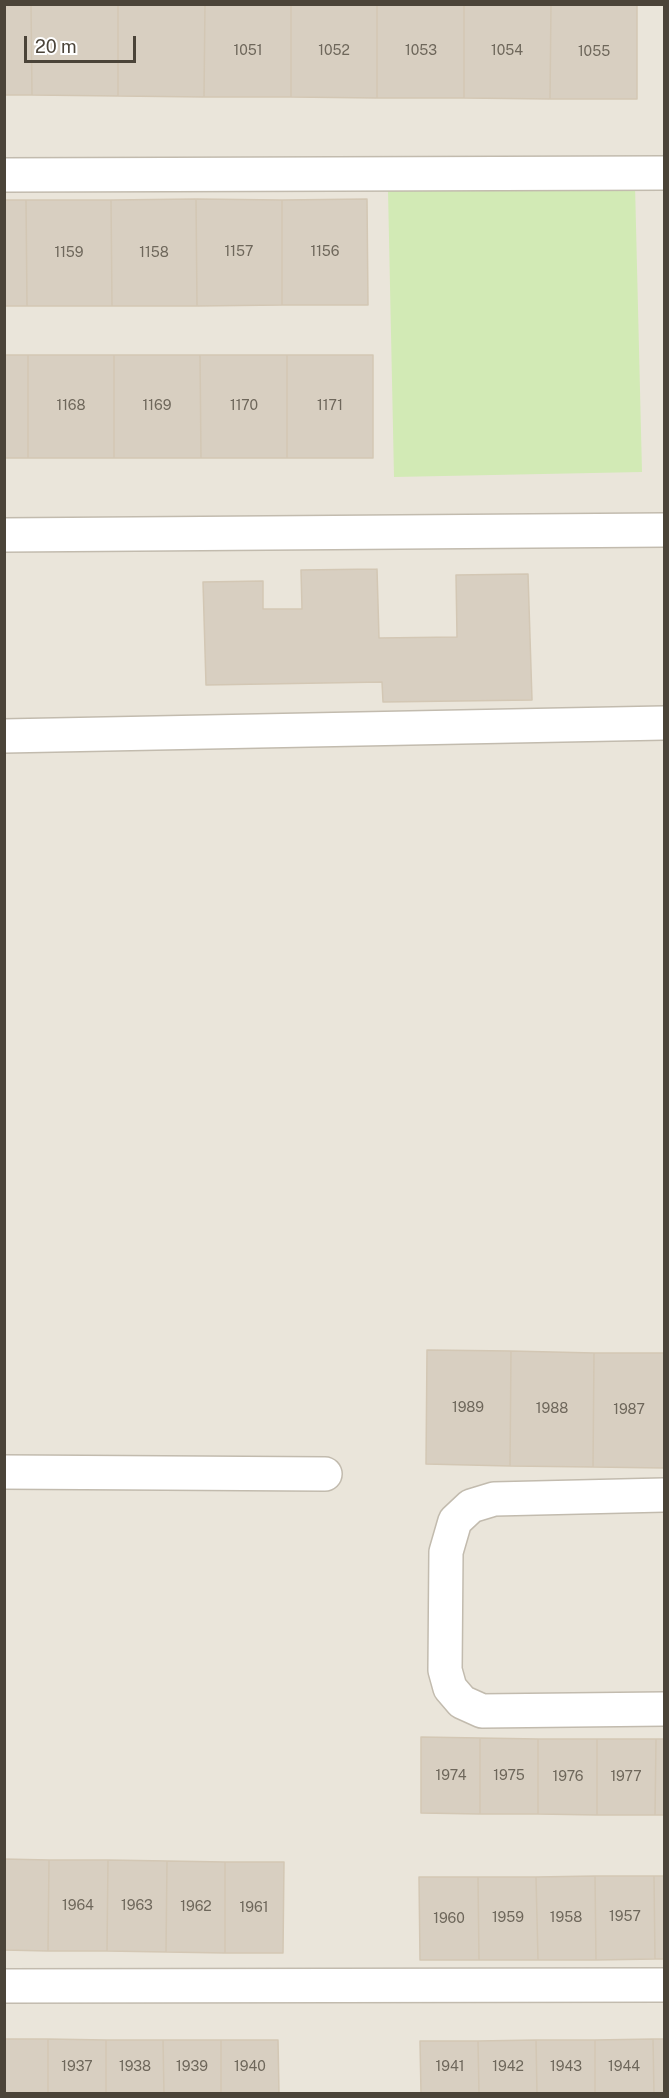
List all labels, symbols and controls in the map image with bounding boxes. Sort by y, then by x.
scale bar [27,24,140,62]
text: 20 m [35,36,77,57]
house number: 1051 [234,43,262,59]
house number: 1052 [318,43,350,59]
house number: 1053 [405,43,437,59]
house number: 1054 [491,43,523,59]
house number: 1055 [578,44,610,60]
house number: 1157 [225,244,253,260]
house number: 1156 [310,244,340,260]
house number: 1159 [54,245,84,261]
house number: 1158 [139,245,169,261]
house number: 1168 [56,398,86,414]
house number: 1169 [143,398,171,414]
house number: 1170 [230,398,258,414]
house number: 1171 [317,398,343,414]
house number: 1989 [452,1400,484,1416]
house number: 1988 [536,1401,568,1417]
house number: 1987 [613,1402,645,1418]
house number: 1974 [435,1768,467,1784]
house number: 1975 [493,1768,525,1784]
house number: 1976 [552,1769,584,1785]
house number: 1977 [610,1769,642,1785]
house number: 1964 [62,1898,94,1914]
house number: 1963 [121,1898,153,1914]
house number: 1962 [180,1899,212,1915]
house number: 1961 [240,1900,268,1916]
house number: 1957 [609,1909,641,1925]
house number: 1959 [492,1910,524,1926]
house number: 1958 [550,1910,582,1926]
house number: 1960 [433,1911,465,1927]
house number: 1937 [61,2059,93,2075]
house number: 1938 [119,2059,151,2075]
house number: 1939 [176,2059,208,2075]
house number: 1940 [234,2059,266,2075]
house number: 1941 [436,2059,464,2075]
house number: 1942 [492,2059,524,2075]
house number: 1943 [550,2059,582,2075]
house number: 1944 [608,2059,640,2075]

